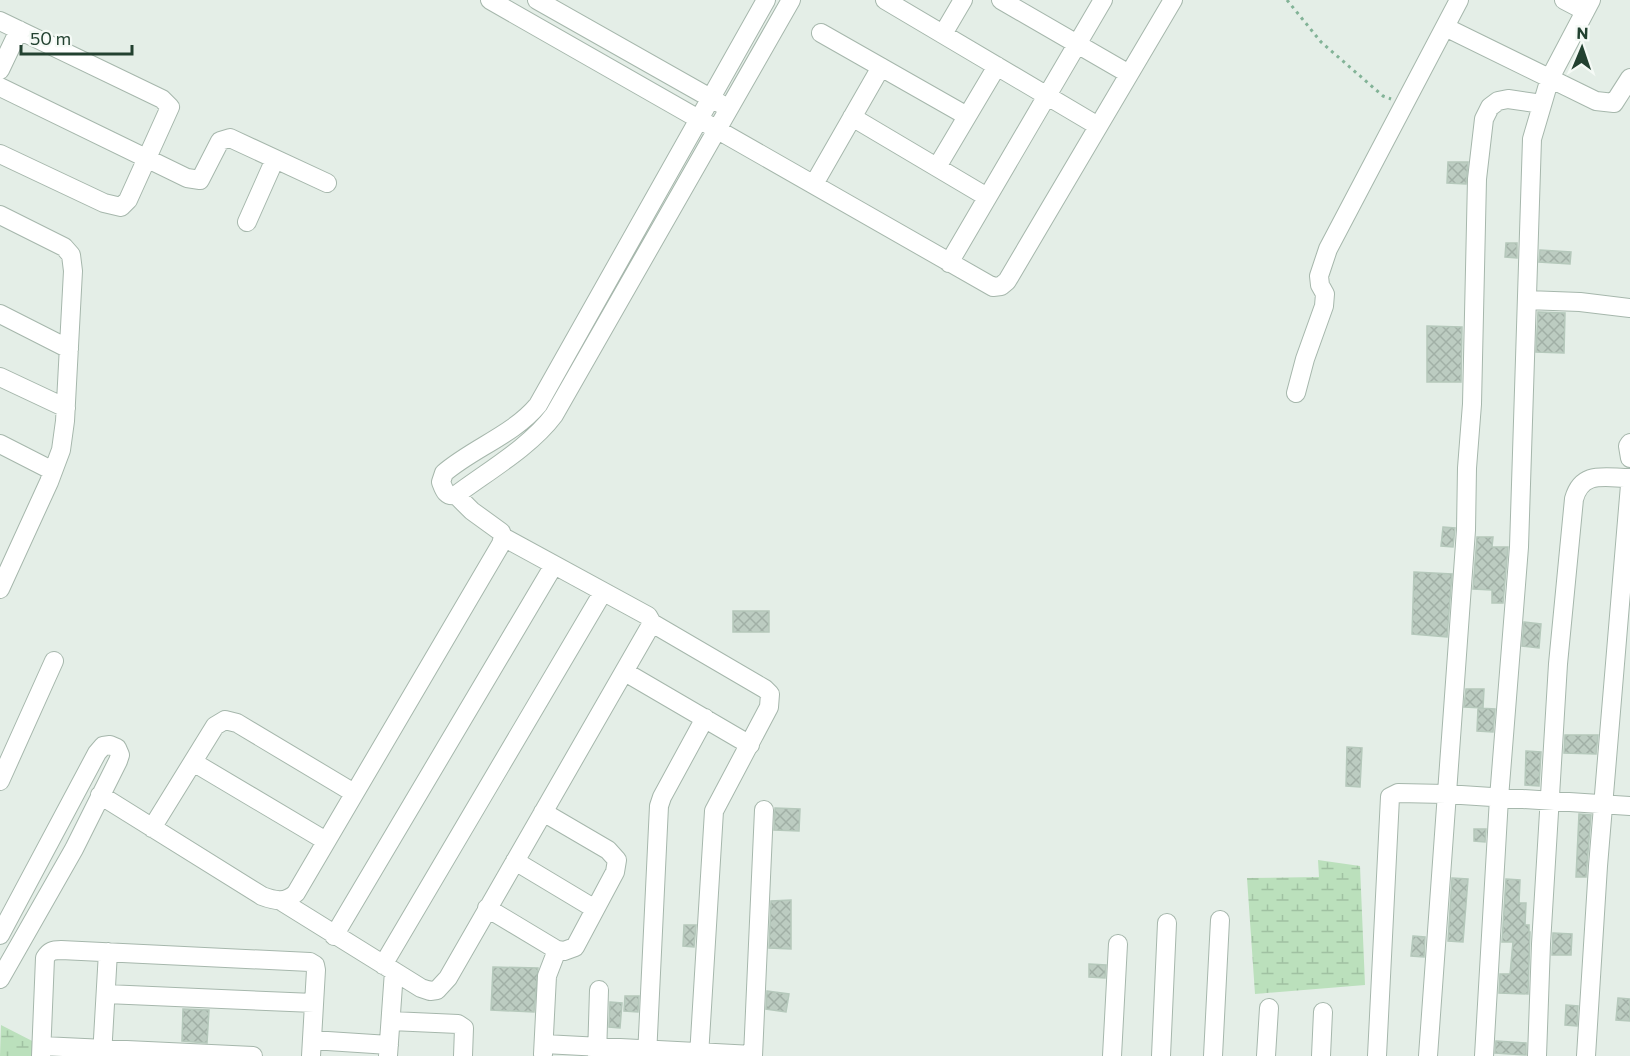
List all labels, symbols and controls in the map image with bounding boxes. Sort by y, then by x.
scale bar [21,18,132,56]
north arrow [1552,18,1612,78]
text: N [1576,23,1589,42]
text: 50 m [30,27,71,49]

